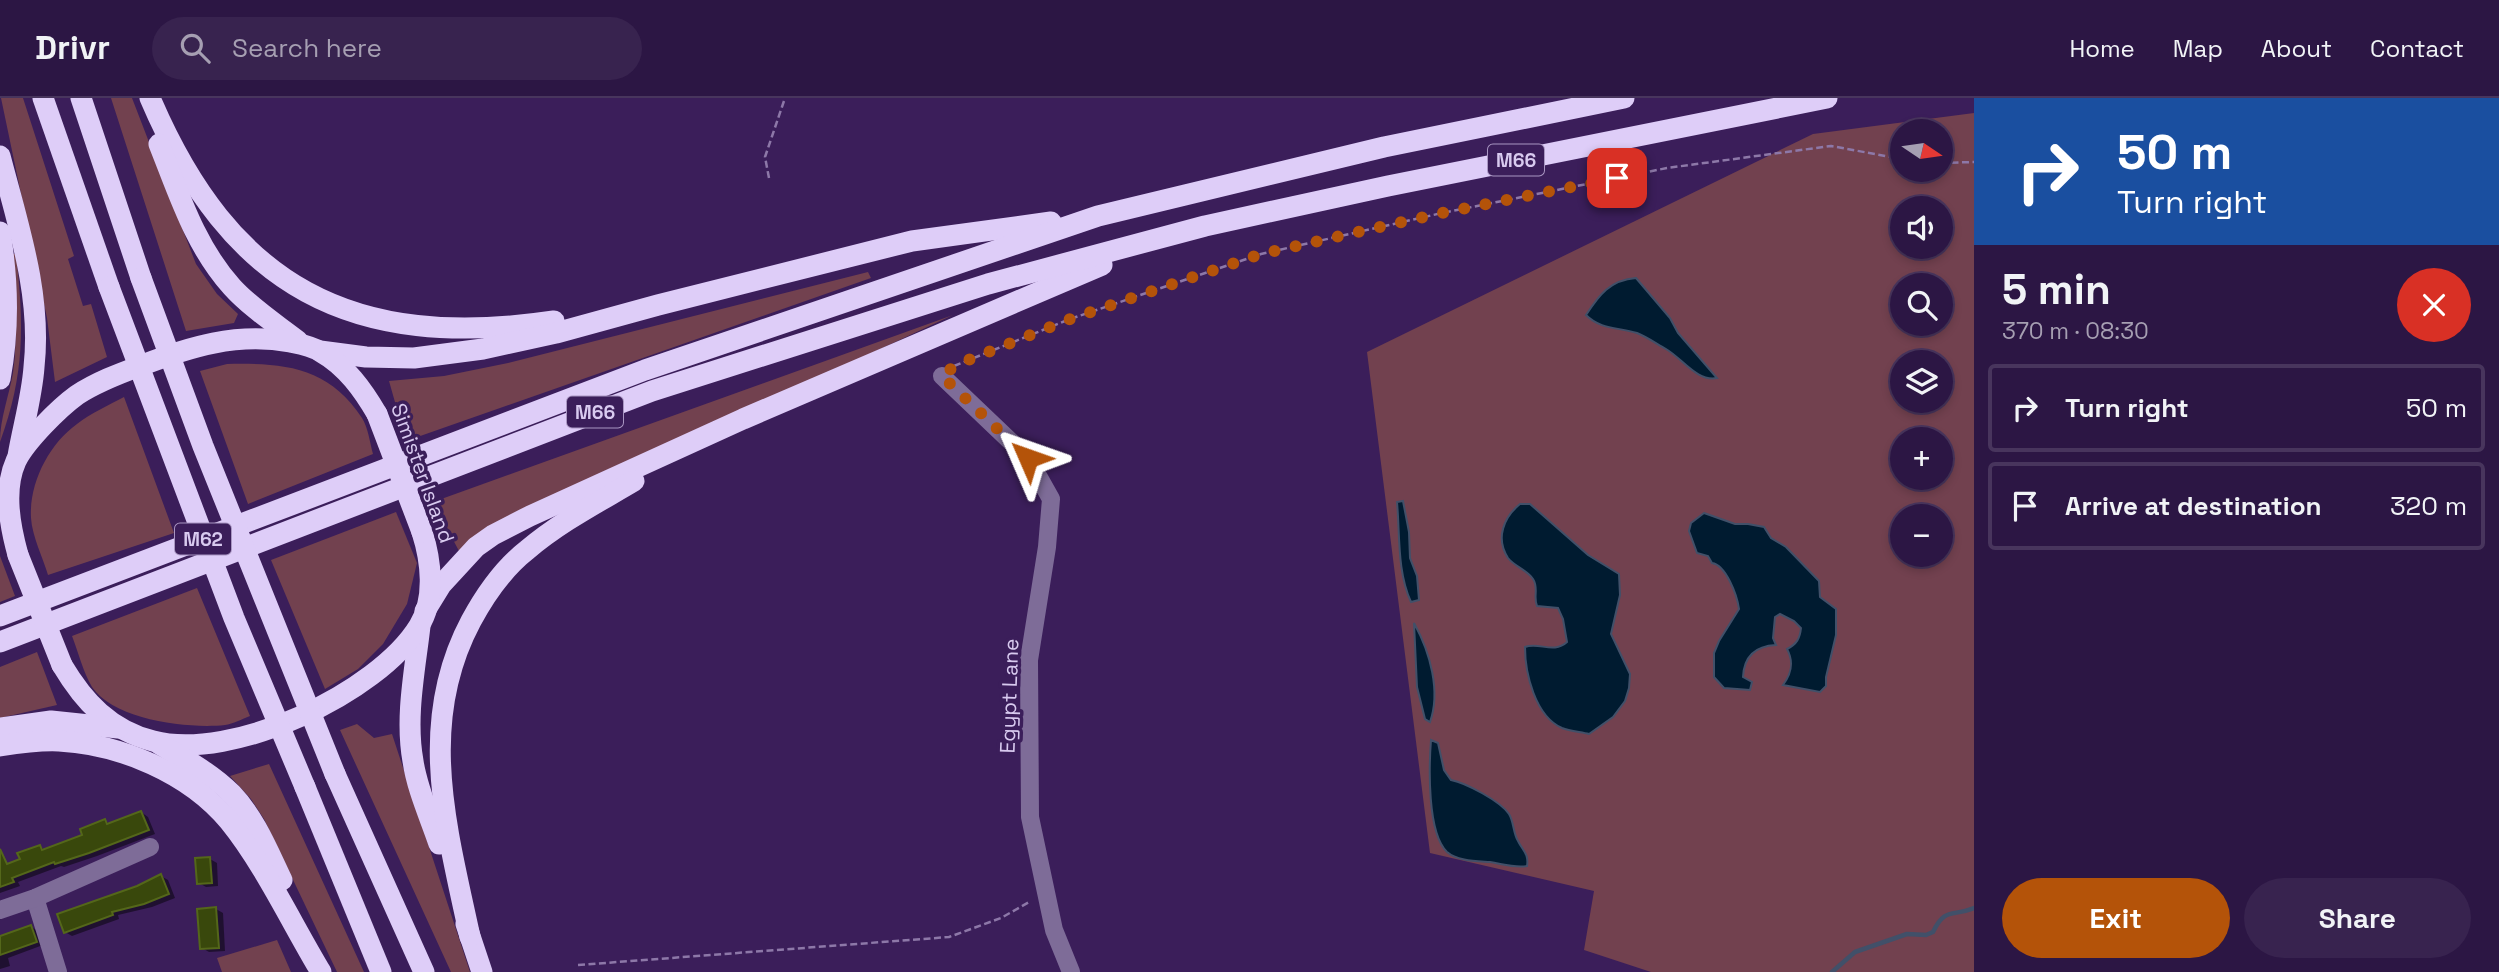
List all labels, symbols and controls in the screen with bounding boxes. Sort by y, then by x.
search box [152,17,642,80]
text: Drivr [35,27,110,69]
icon: search [176,29,214,67]
text: Search here [232,31,382,65]
text: Home [2069,33,2135,64]
text: Map [2173,33,2223,64]
text: About [2261,33,2332,64]
text: Contact [2370,33,2464,64]
north arrow [1890,119,1953,182]
map controls [1890,119,1953,567]
text: 50 m [2117,121,2232,183]
icon: right [2002,126,2093,217]
road number: M66 [1488,144,1544,176]
pin [1587,148,1647,208]
icon: arrive [1598,159,1636,197]
text: Turn right [2117,182,2267,222]
button: sound [1890,196,1953,259]
text: 5 min [2002,263,2111,316]
button: close [2397,268,2471,342]
button: search [1890,273,1953,336]
text: 370 m · 08:30 [2002,316,2149,346]
button: layers [1890,350,1953,413]
icon: right [2006,389,2044,427]
text: Turn right [2065,391,2189,425]
text: 50 m [2406,391,2467,425]
road number: M66 [567,396,623,428]
street label: Simister Island [385,399,461,547]
position arrow [991,421,1065,495]
button: + [1890,427,1953,490]
icon: arrive [2006,487,2044,525]
text: Arrive at destination [2065,489,2322,523]
text: 320 m [2390,489,2467,523]
button: − [1890,504,1953,567]
road number: M62 [175,524,231,554]
street label: Egypt Lane [993,638,1025,754]
button: Exit [2002,878,2230,958]
button: Share [2244,878,2471,958]

